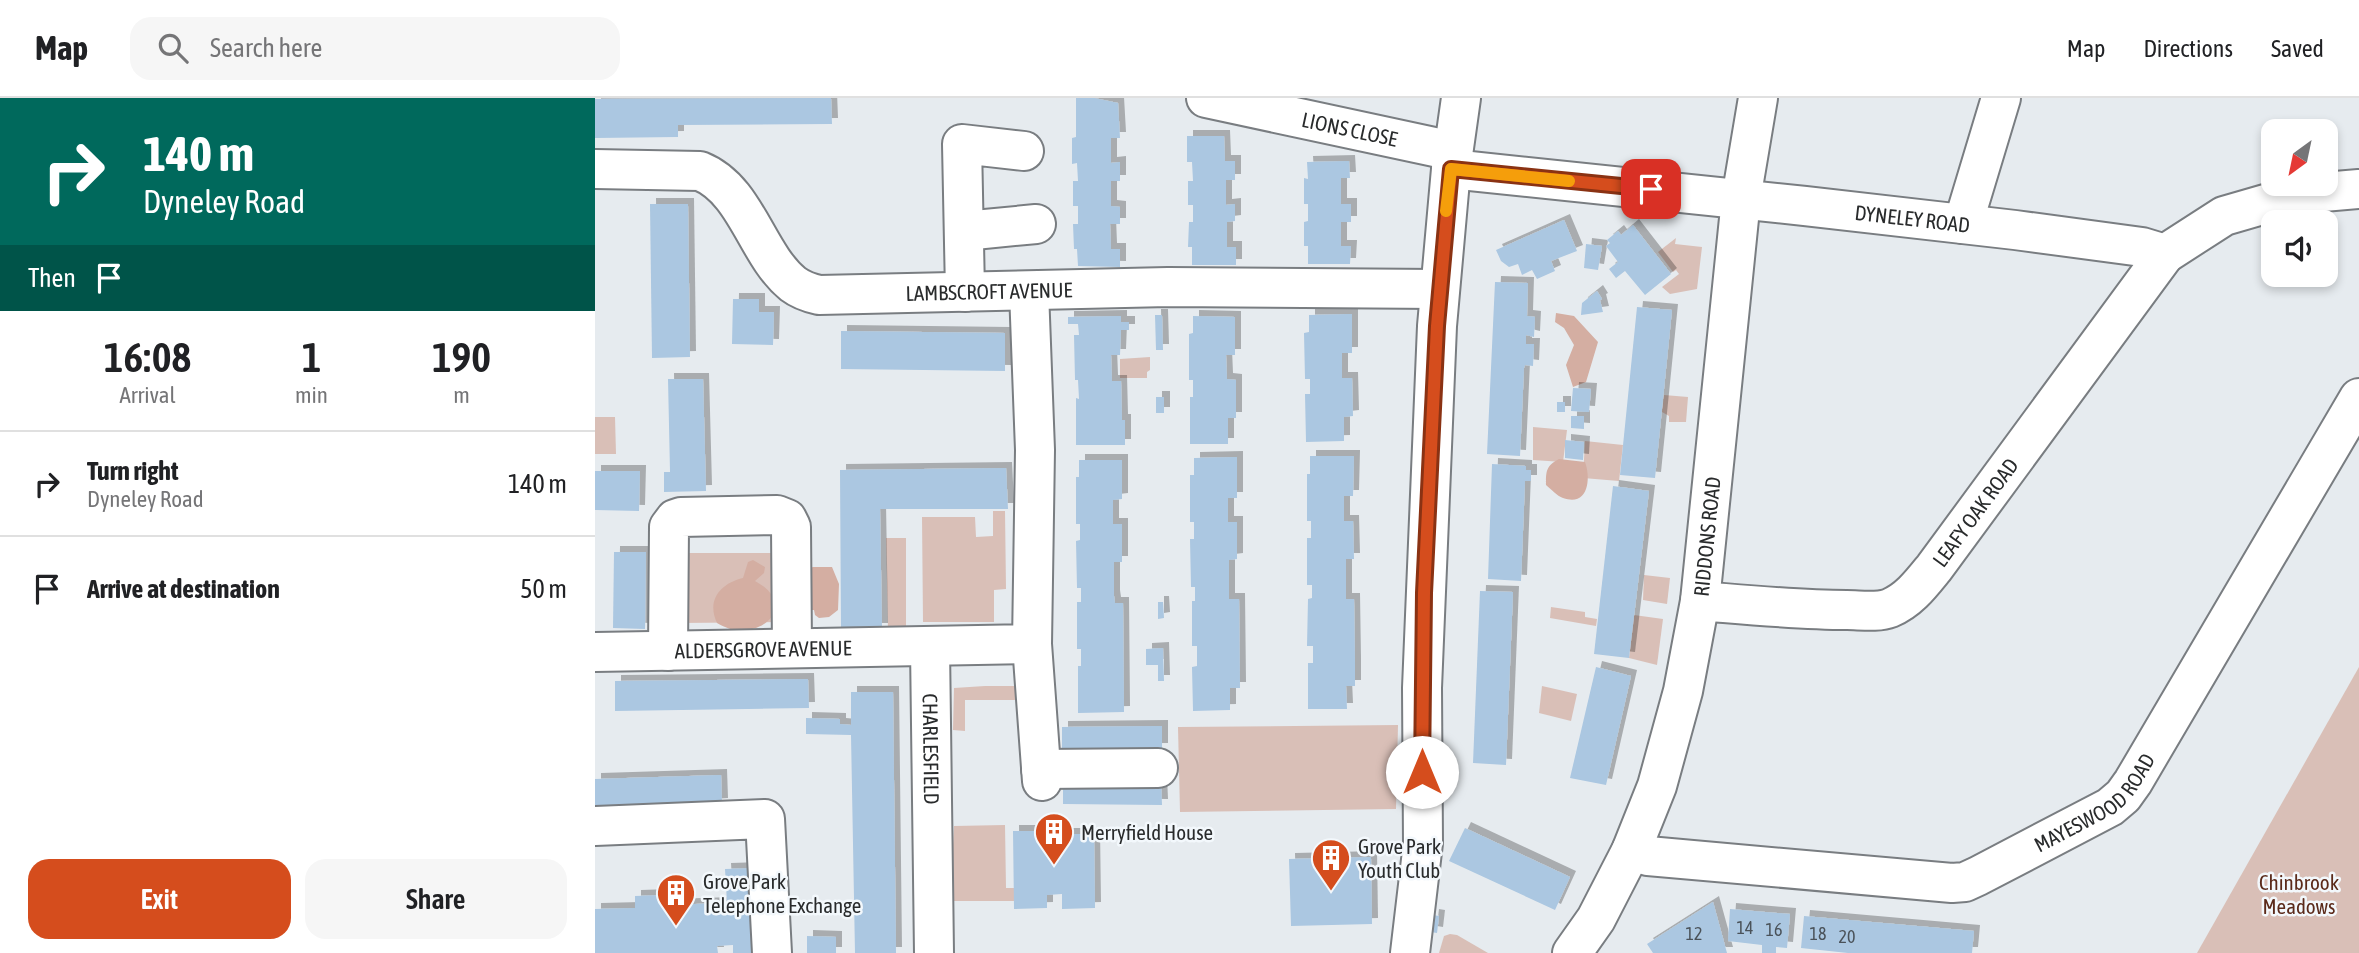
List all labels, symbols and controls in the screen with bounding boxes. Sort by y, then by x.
search box [130,17,620,80]
text: Map [35,29,88,67]
icon: search [154,29,192,67]
text: Search here [210,33,322,63]
text: Map [2067,35,2105,62]
text: Directions [2143,35,2233,62]
text: Saved [2271,35,2324,62]
street label: LIONS CLOSE [1300,107,1400,151]
north arrow [2261,119,2338,196]
map controls [2261,119,2338,287]
text: 140 m [143,125,254,181]
icon: right [28,126,119,217]
pin [1621,159,1681,219]
icon: arrive [1632,170,1670,208]
text: Dyneley Road [143,183,305,220]
street label: DYNELEY ROAD [1853,200,1971,237]
button: sound [2261,210,2338,287]
icon: arrive [90,259,128,297]
text: Then [28,263,76,293]
street label: LAMBSCROFT AVENUE [905,277,1073,305]
text: 16:08 [104,333,191,381]
text: 1 [302,333,321,381]
text: 190 [432,333,491,381]
text: Arrival [119,382,176,408]
text: min [295,382,328,408]
text: m [453,382,470,408]
street label: LEAFY OAK ROAD [1927,453,2023,571]
text: Turn right [87,456,178,486]
icon: right [28,465,66,503]
text: 140 m [508,469,567,499]
street label: RIDDONS ROAD [1689,475,1725,598]
text: Dyneley Road [87,486,204,512]
icon: arrive [28,570,66,608]
text: Arrive at destination [87,574,280,604]
text: 50 m [520,574,567,604]
street label: ALDERSGROVE AVENUE [674,635,852,663]
street label: CHARLESFIELD [919,693,944,805]
position arrow [1385,735,1459,809]
street label: MAYESWOOD ROAD [2030,749,2159,856]
building icon: Merryfield House [1033,811,1075,866]
place label: Merryfield House [1081,820,1213,844]
place label: Grove Park Youth Club [1358,834,1441,882]
building icon: Grove Park Youth Club [1310,837,1352,892]
button: Exit [28,859,291,939]
button: Share [305,859,567,939]
place label: Grove Park Telephone Exchange [703,869,861,917]
park label: Chinbrook Meadows [2259,870,2339,918]
building icon: Grove Park Telephone Exchange [655,872,697,927]
house number: 14 [1737,917,1753,938]
house number: 16 [1766,919,1782,940]
house number: 12 [1686,923,1702,944]
house number: 18 [1810,923,1826,944]
house number: 20 [1839,926,1855,947]

